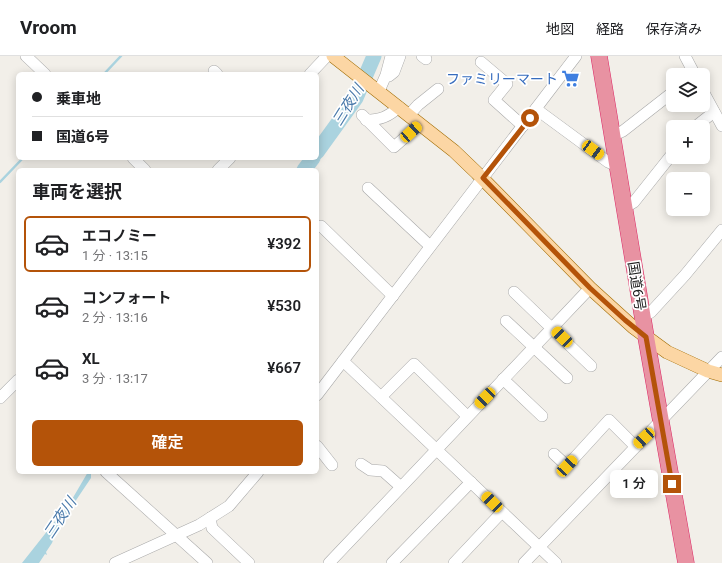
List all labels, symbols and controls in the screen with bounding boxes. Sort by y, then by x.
text: Vroom [20,16,77,39]
text: 地図 [546,21,574,37]
text: 経路 [596,21,624,37]
text: 保存済み [646,21,702,37]
map controls [666,68,710,216]
button: layers [666,68,710,112]
supermarket icon: ファミリーマート [561,69,581,89]
place label: ファミリーマート [446,71,558,87]
water label: 三夜川 [328,79,369,129]
text: 乗車地 [56,90,101,108]
route start [521,109,539,127]
car [398,120,424,144]
button: + [666,120,710,164]
text: 国道6号 [56,128,110,146]
car [580,138,606,162]
button: − [666,172,710,216]
text: 車両を選択 [32,181,122,202]
icon: car [34,226,70,262]
text: エコノミー [82,227,157,245]
text: ¥392 [267,235,301,253]
text: 1 分 · 13:15 [82,248,148,263]
street label: 国道6号 [625,260,649,312]
icon: car [34,288,70,324]
text: コンフォート [82,289,172,307]
text: ¥530 [267,297,301,315]
text: 2 分 · 13:16 [82,310,148,325]
car [549,324,575,350]
icon: car [34,350,70,386]
text: XL [82,350,100,368]
text: ¥667 [267,359,301,377]
text: 3 分 · 13:17 [82,371,148,386]
car [472,385,498,411]
button: 確定 [32,420,303,466]
car [631,425,657,451]
car [554,453,580,479]
callout: 1 分 [610,470,658,498]
route end [663,475,681,493]
text: 1 分 [622,476,646,491]
car [479,489,505,515]
water label: 三夜川 [40,493,81,542]

